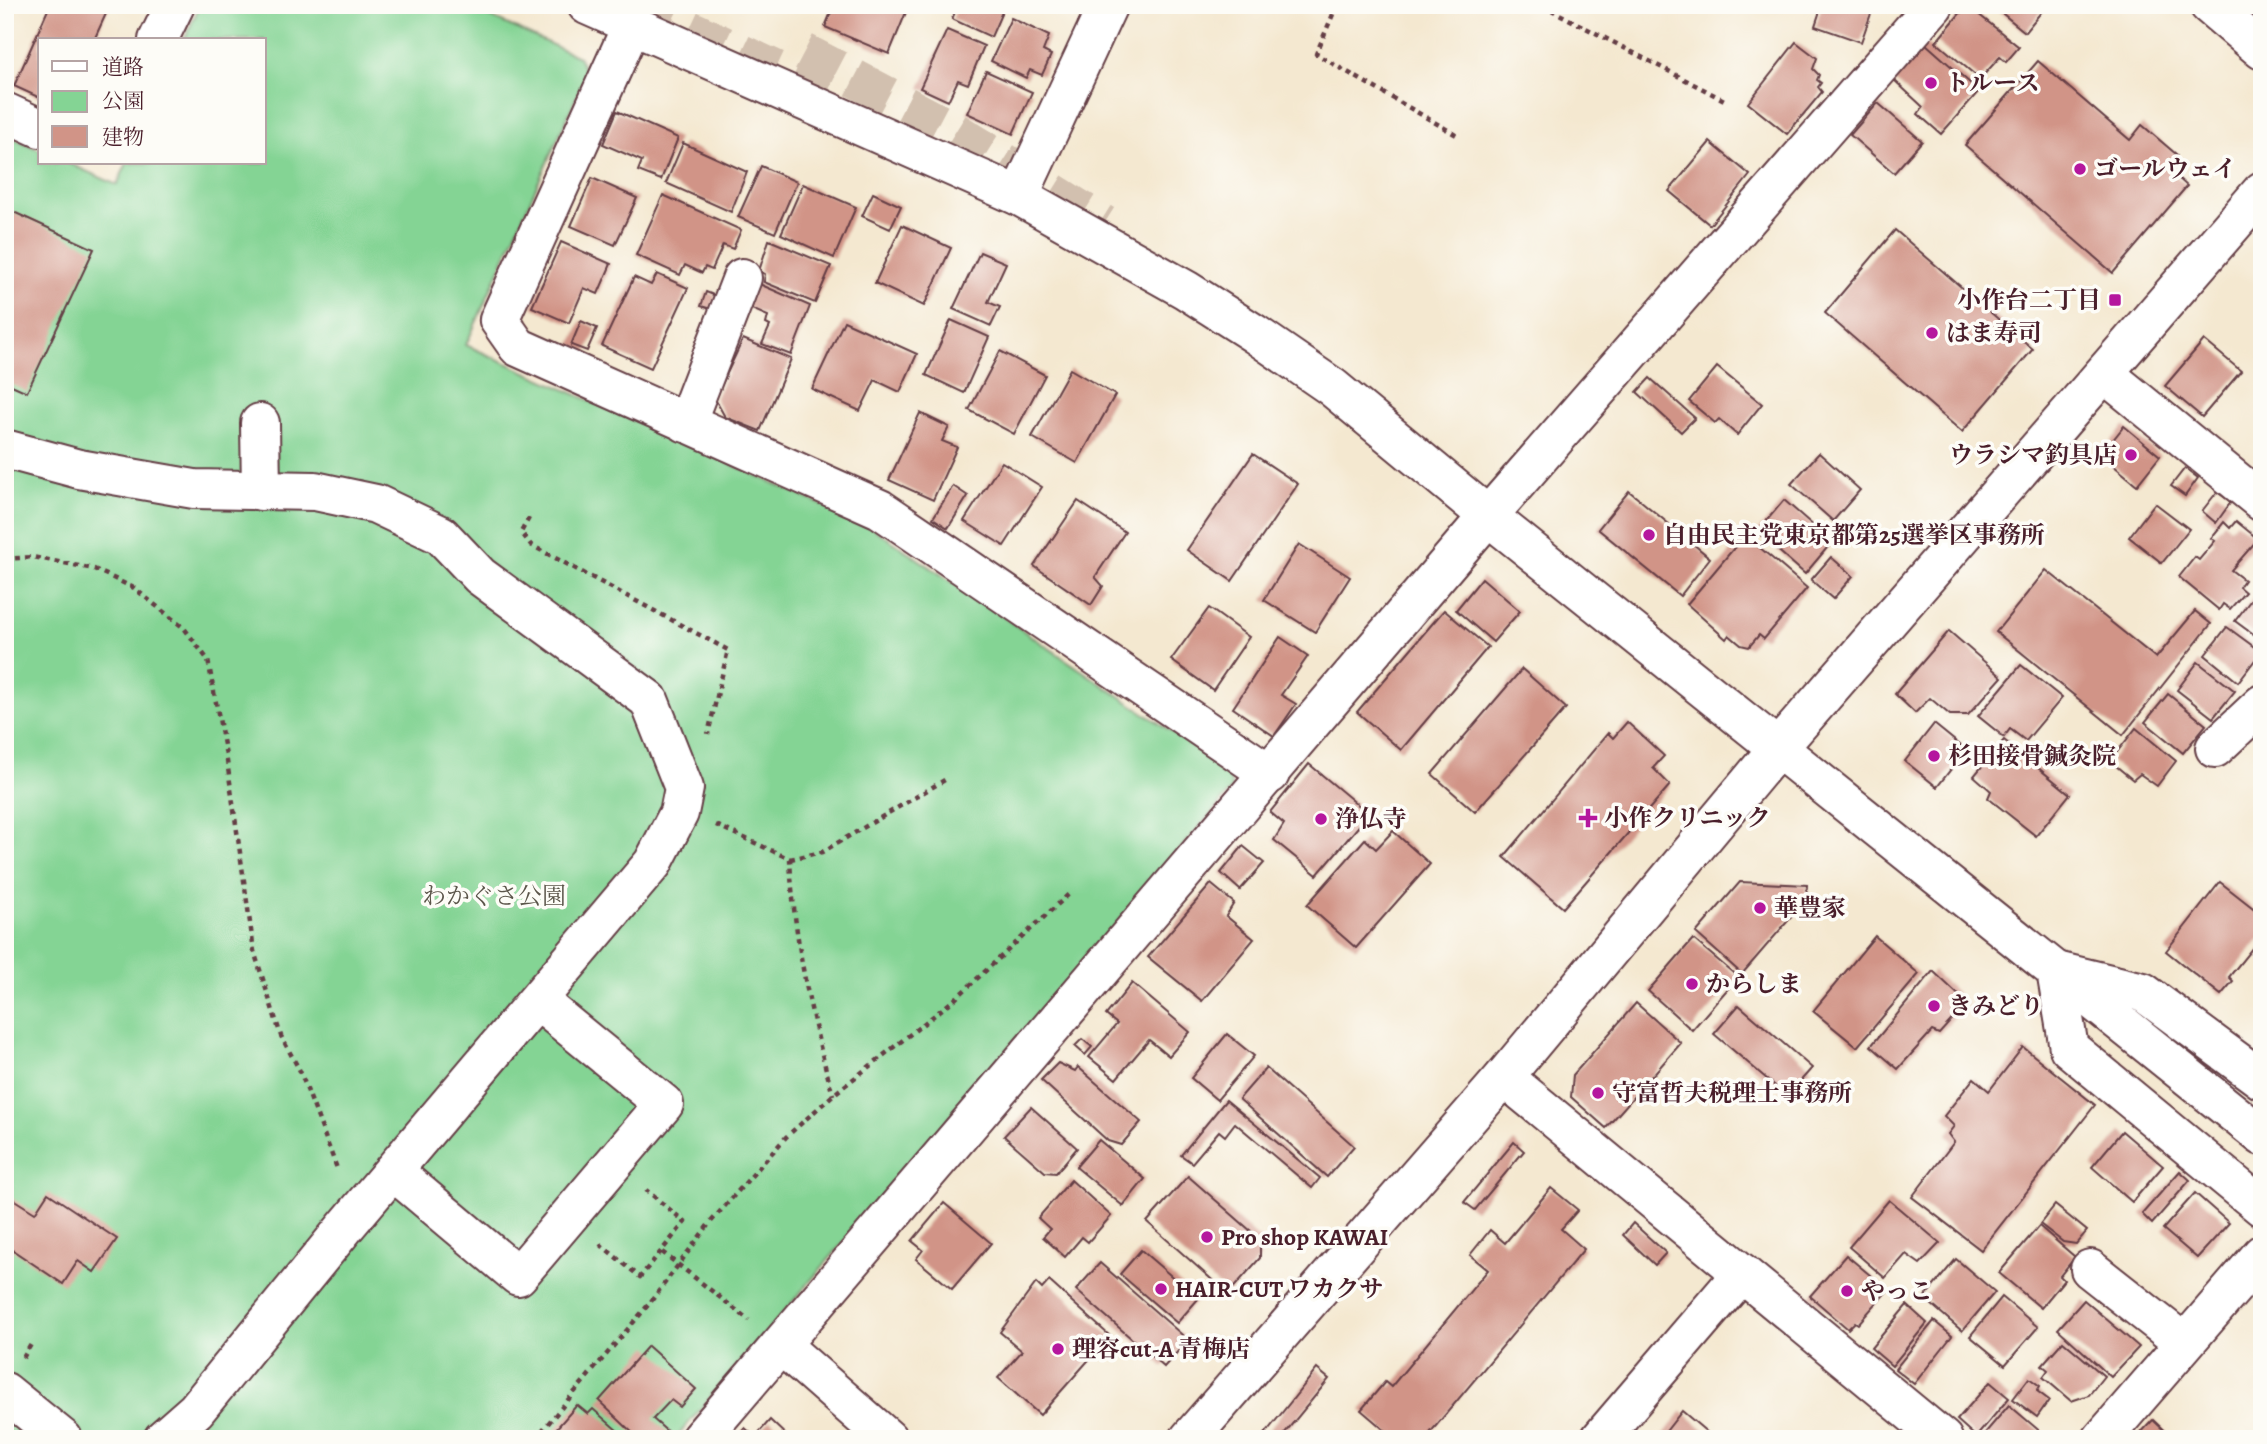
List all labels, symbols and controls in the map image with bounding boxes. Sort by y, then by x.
legend [38,38,266,164]
text: 道路 [102,53,144,81]
place label: トルース [1945,67,2040,99]
marker: トルース [1923,75,1939,91]
text: 公園 [102,87,144,115]
text: 建物 [102,123,144,151]
place label: ゴールウェイ [2094,153,2237,185]
marker: ゴールウェイ [2072,161,2088,177]
place label: 小作台二丁目 [1957,284,2101,316]
marker: 小作台二丁目 [2107,292,2123,308]
place label: はま寿司 [1946,317,2042,349]
marker: はま寿司 [1924,325,1940,341]
place label: ウラシマ釣具店 [1949,439,2117,471]
marker: ウラシマ釣具店 [2123,447,2139,463]
place label: 自由民主党東京都第25選挙区事務所 [1663,519,2045,551]
marker: 自由民主党東京都第25選挙区事務所 [1641,527,1657,543]
place label: 杉田接骨鍼灸院 [1948,740,2116,772]
marker: 杉田接骨鍼灸院 [1926,748,1942,764]
place label: 小作クリニック [1604,802,1771,834]
place label: 浄仏寺 [1335,803,1407,835]
marker: 小作クリニック [1578,808,1598,828]
marker: 浄仏寺 [1313,811,1329,827]
park label: わかぐさ公園 [422,880,566,912]
place label: 華豊家 [1774,892,1846,924]
marker: 華豊家 [1752,900,1768,916]
place label: からしま [1706,968,1802,1000]
marker: からしま [1684,976,1700,992]
place label: きみどり [1948,990,2044,1022]
marker: きみどり [1926,998,1942,1014]
place label: 守富哲夫税理士事務所 [1612,1077,1852,1109]
marker: 守富哲夫税理士事務所 [1590,1085,1606,1101]
place label: Pro shop KAWAI [1221,1221,1388,1253]
marker: Pro shop KAWAI [1199,1229,1215,1245]
place label: HAIR-CUT ワカクサ [1175,1273,1383,1305]
place label: やっこ [1861,1275,1933,1307]
marker: HAIR-CUT ワカクサ [1153,1281,1169,1297]
marker: やっこ [1839,1283,1855,1299]
place label: 理容cut-A 青梅店 [1072,1333,1250,1365]
marker: 理容cut-A 青梅店 [1050,1341,1066,1357]

